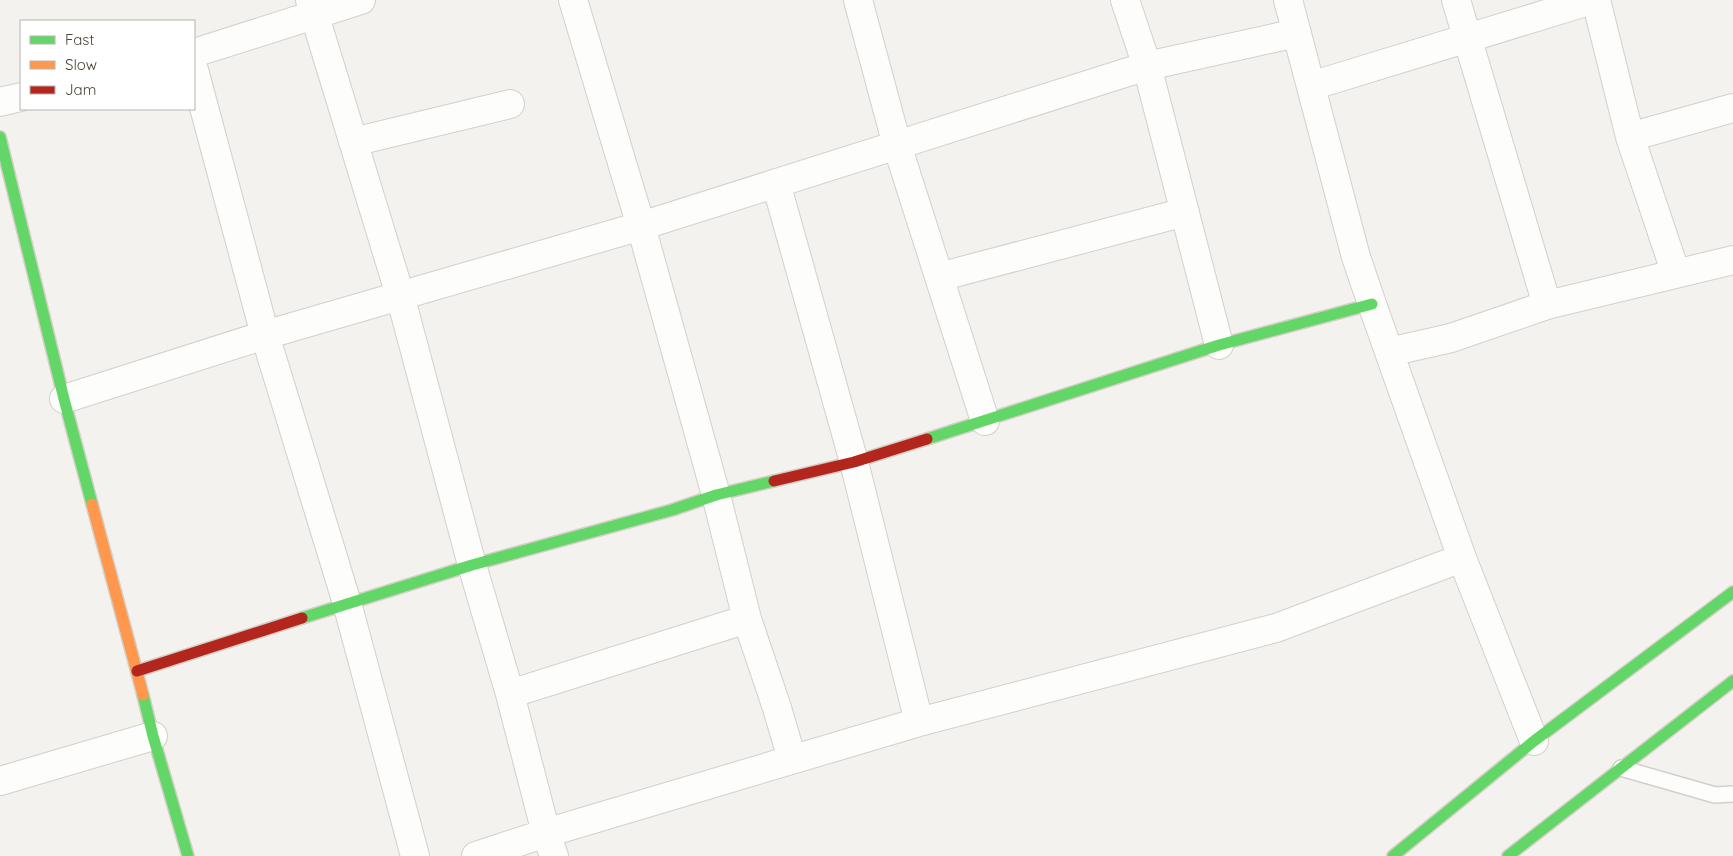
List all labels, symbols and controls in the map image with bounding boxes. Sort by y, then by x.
legend [20,20,195,110]
text: Fast [65,30,94,49]
text: Slow [65,55,97,74]
text: Jam [65,80,96,99]

